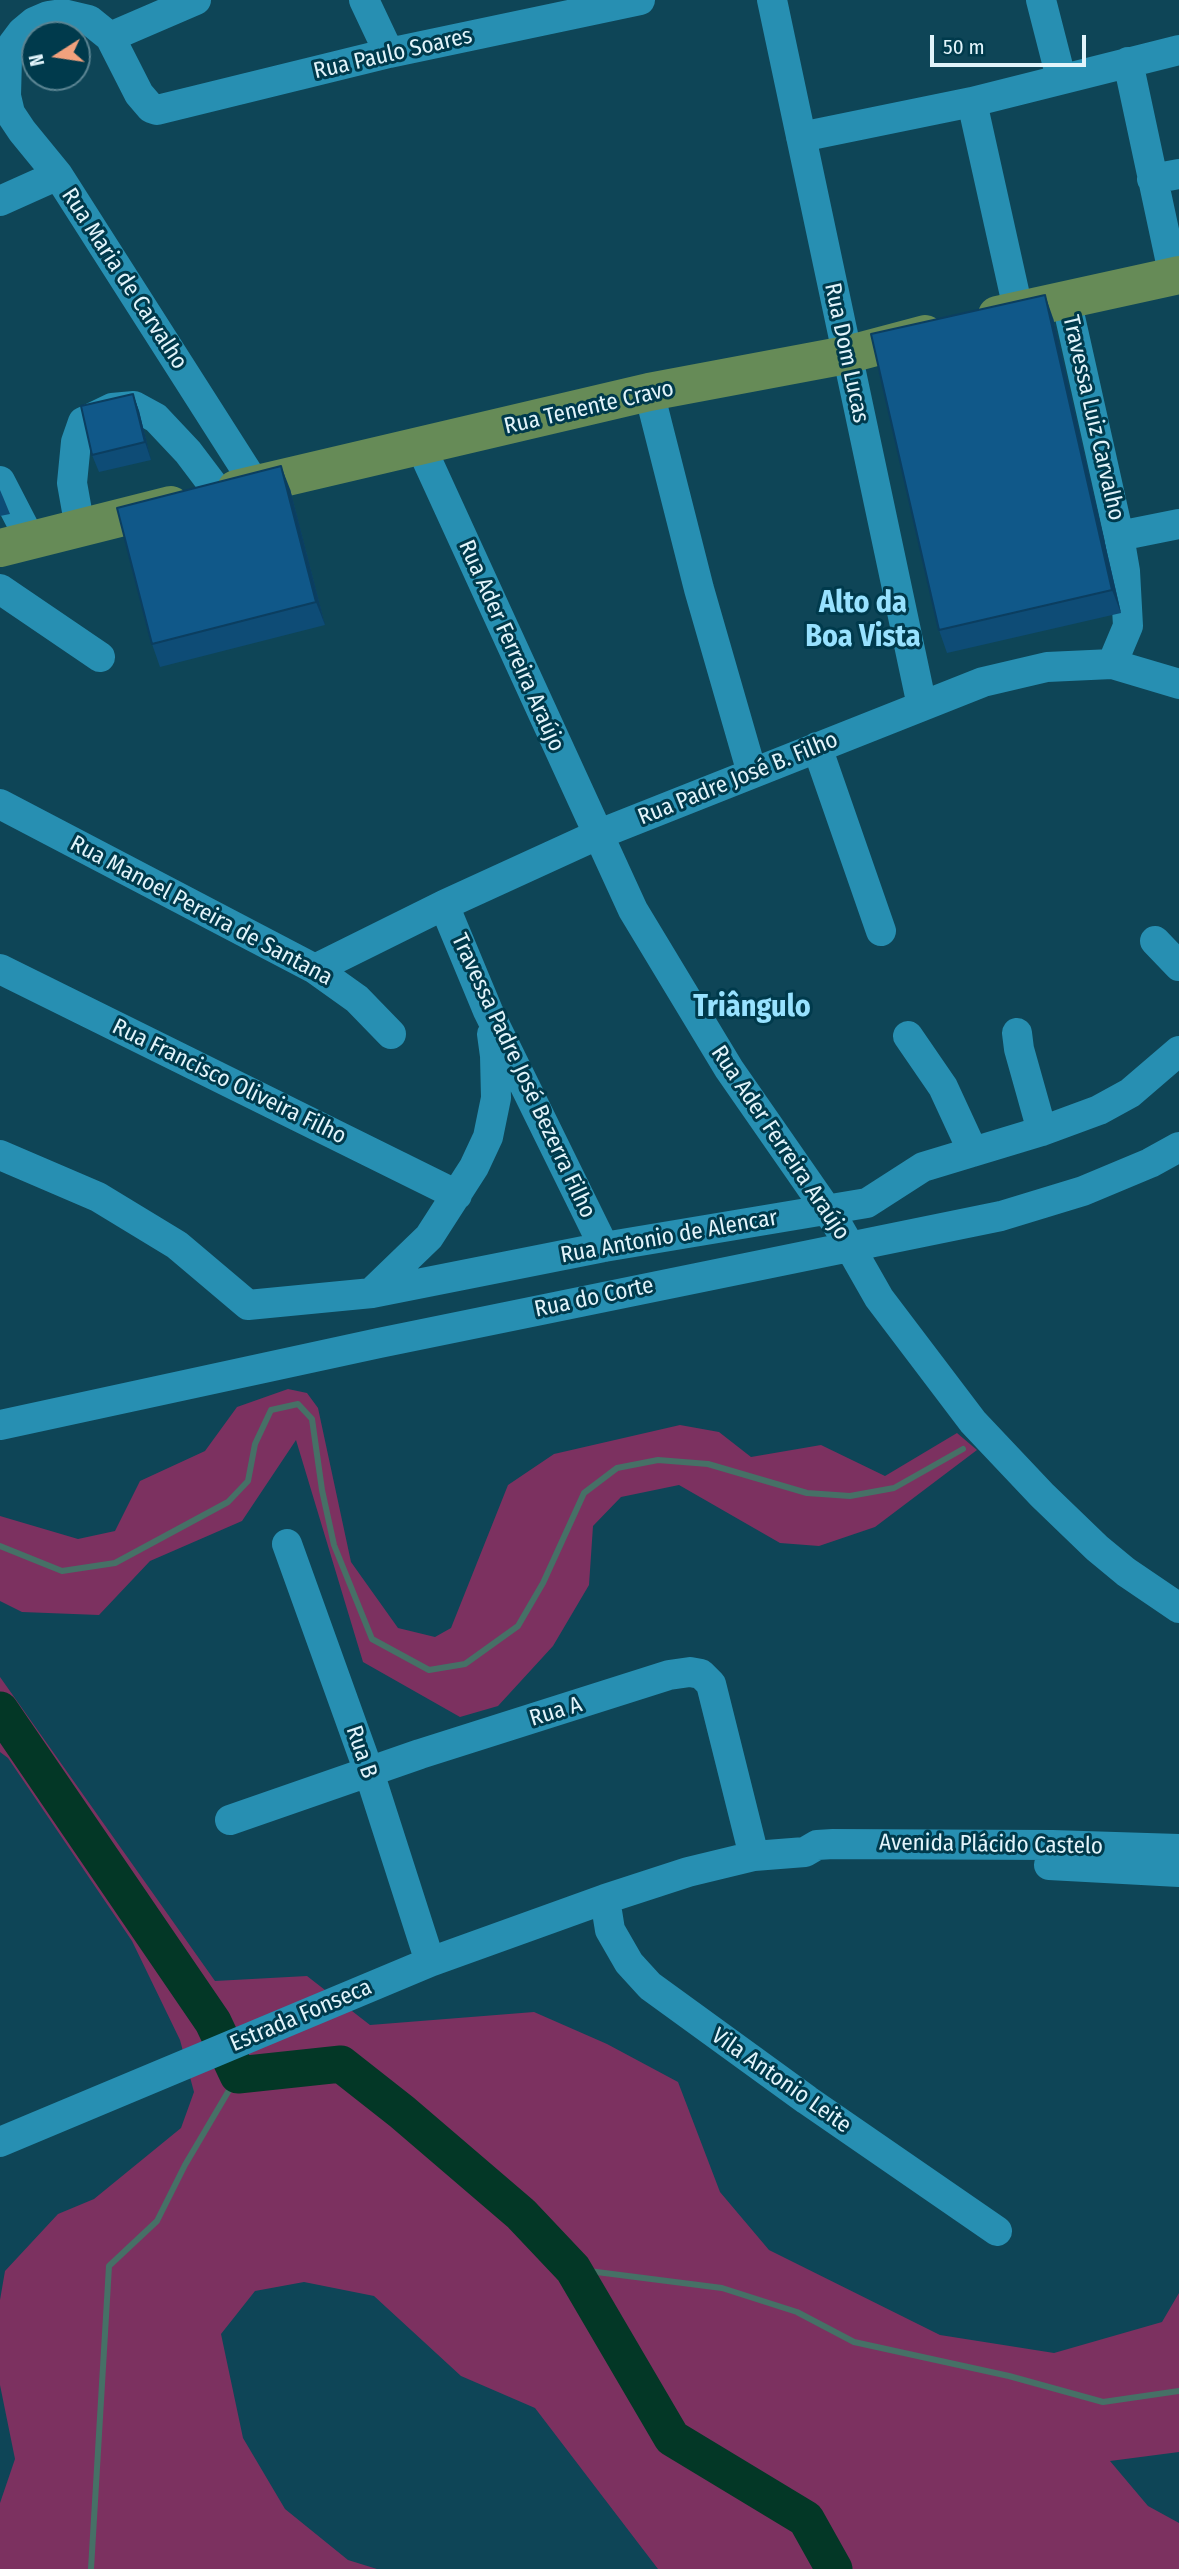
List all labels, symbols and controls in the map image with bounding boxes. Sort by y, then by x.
north arrow [21,21,91,91]
scale bar [934,21,1090,65]
street label: Rua Paulo Soares [311,22,475,86]
text: 50 m [943,34,985,60]
text: N [24,52,49,68]
street label: Rua Maria de Carvalho [55,183,193,375]
street label: Rua Dom Lucas [818,281,874,425]
street label: Travessa Luiz Carvalho [1056,313,1130,523]
street label: Rua Tenente Cravo [501,375,677,441]
street label: Rua Ader Ferreira Araújo [452,536,570,756]
district label: Alto da Boa Vista [805,586,921,656]
street label: Rua Padre José B. Filho [634,726,842,832]
street label: Rua Manoel Pereira de Santana [65,830,337,992]
street label: Travessa Padre José Bezerra Filho [445,929,601,1223]
district label: Triângulo [693,990,811,1026]
street label: Rua Francisco Oliveira Filho [108,1013,350,1151]
street label: Rua Ader Ferreira Araújo [705,1041,855,1245]
street label: Rua Antonio de Alencar [558,1204,780,1270]
street label: Rua do Corte [532,1272,656,1324]
street label: Rua A [526,1691,586,1733]
street label: Rua B [339,1722,383,1782]
street label: Avenida Plácido Castelo [879,1829,1103,1861]
street label: Estrada Fonseca [226,1974,376,2058]
street label: Vila Antonio Leite [706,2023,856,2139]

